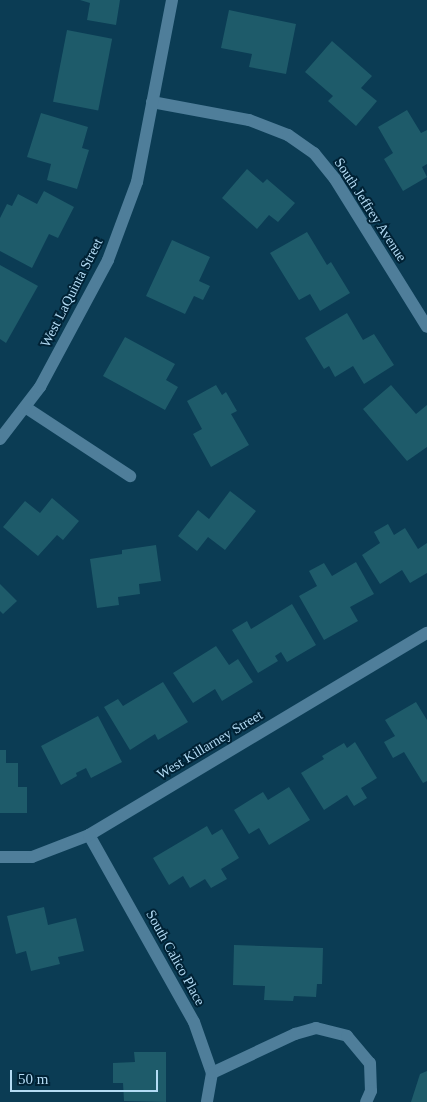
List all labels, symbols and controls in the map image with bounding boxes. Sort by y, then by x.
street label: South Jeffrey Avenue [330,155,410,265]
street label: West LaQuinta Street [37,236,107,350]
street label: West Killarney Street [154,707,266,783]
street label: South Calico Place [142,907,208,1009]
scale bar [12,1060,160,1092]
text: 50 m [18,1071,48,1087]

